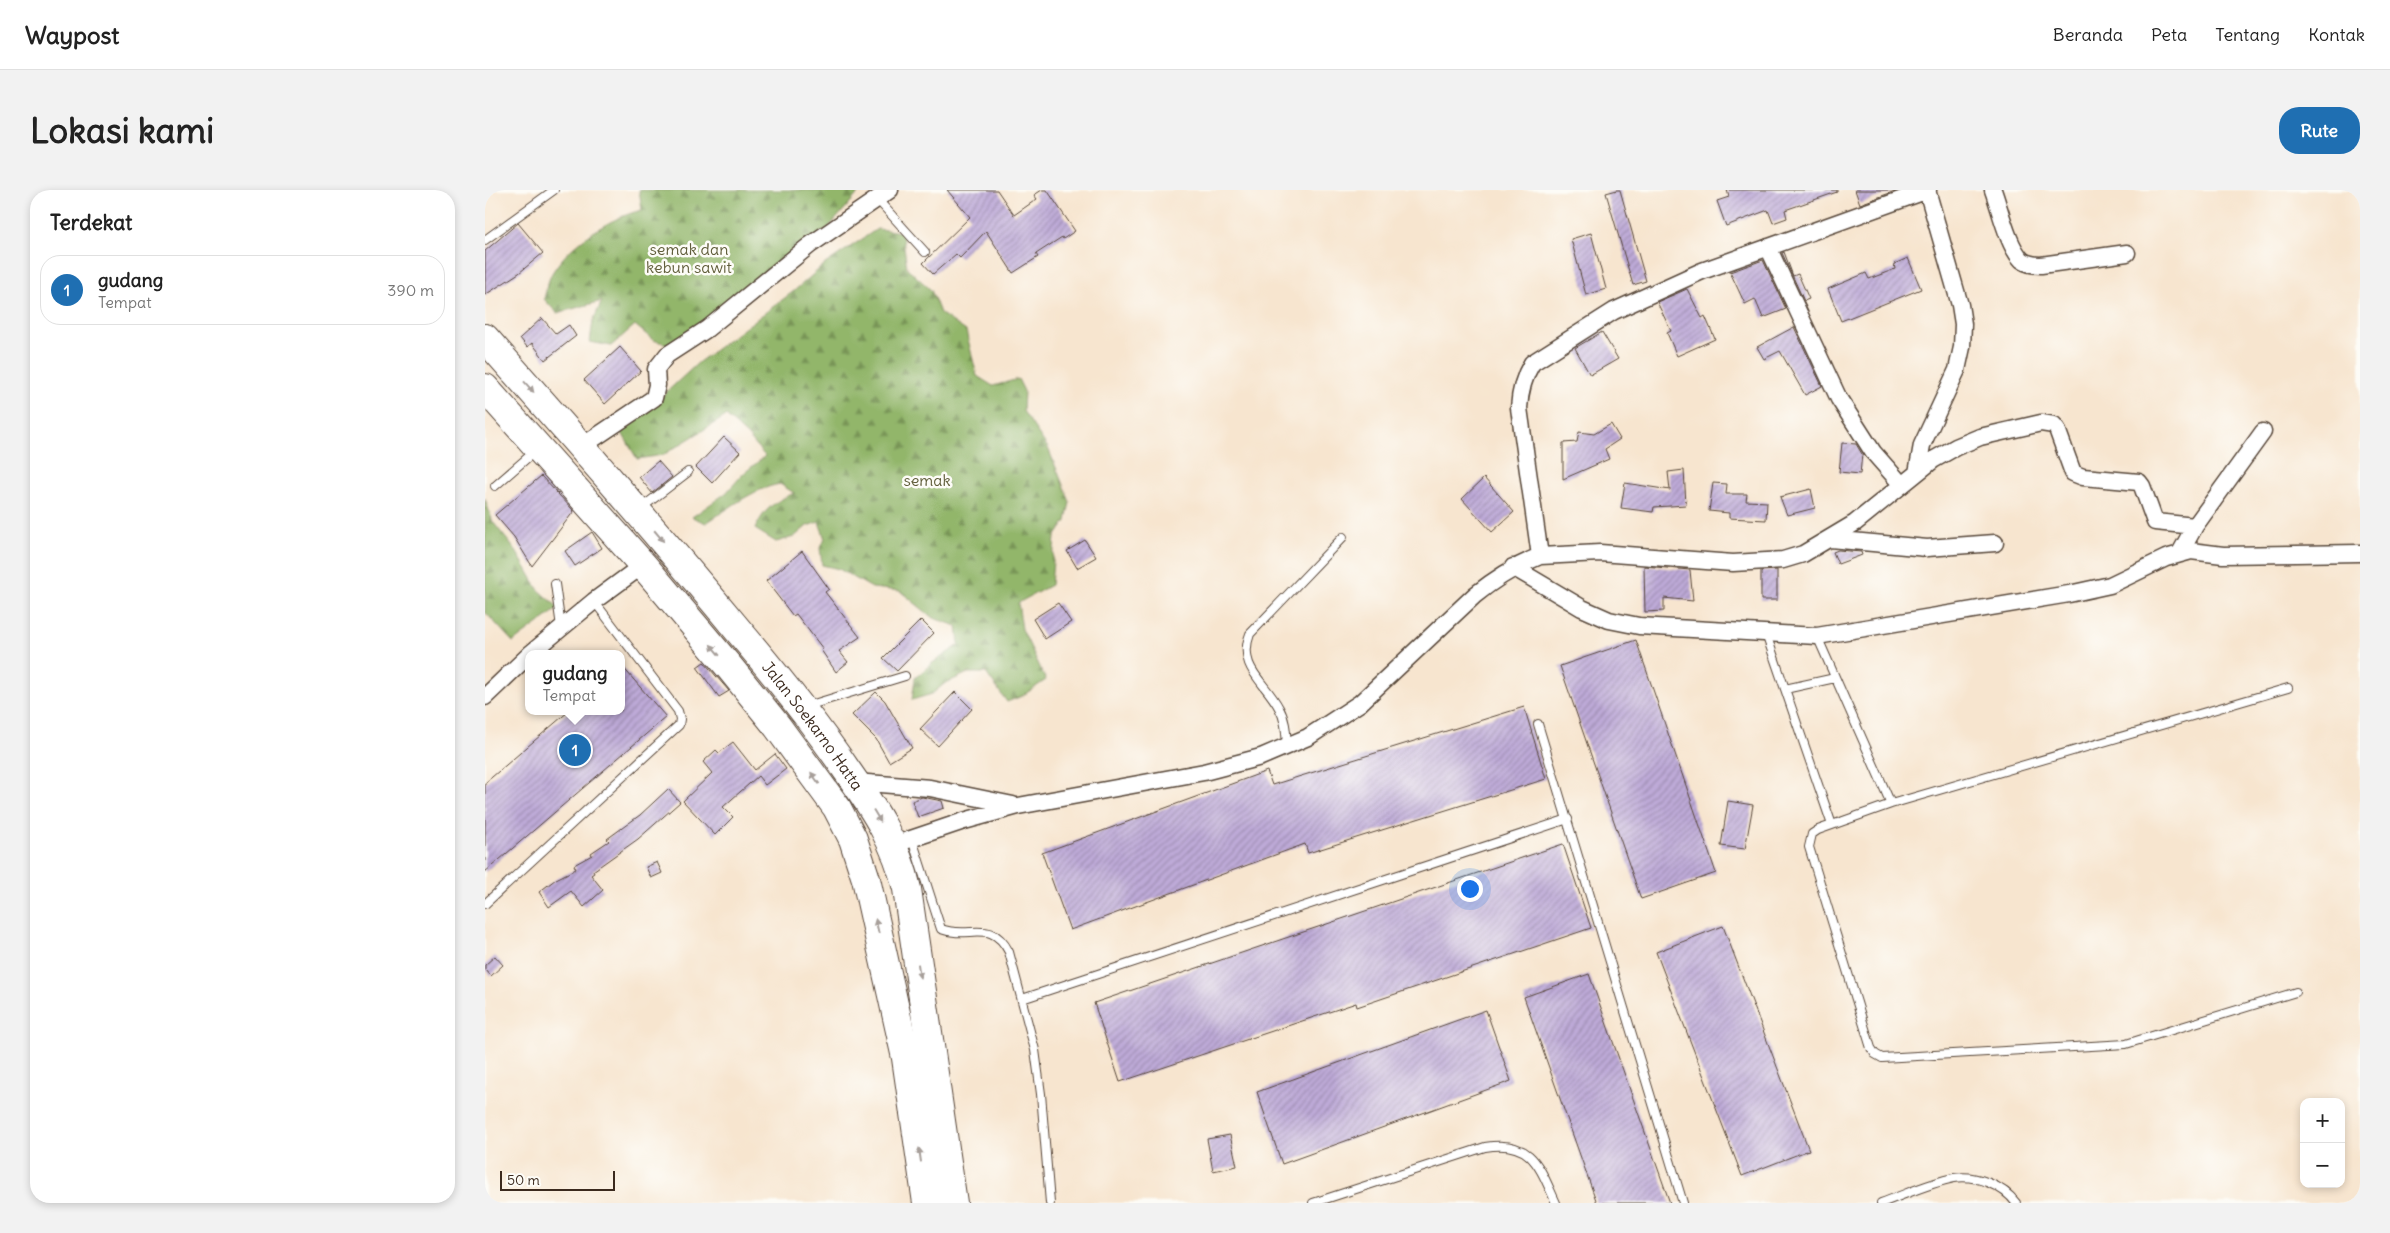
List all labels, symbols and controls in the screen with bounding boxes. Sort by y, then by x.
text: Waypost [25,20,119,50]
text: Beranda [2053,23,2123,46]
text: Peta [2151,23,2187,46]
text: Tentang [2215,23,2280,46]
text: Kontak [2308,23,2365,46]
button: Rute [2279,107,2360,154]
text: Lokasi kami [30,108,214,152]
text: Terdekat [50,209,132,236]
park label: semak dan kebun sawit [646,239,733,277]
text: gudang [98,268,163,292]
text: 1 [64,280,70,300]
text: 390 m [387,280,434,300]
text: Tempat [98,292,152,312]
one-way arrow [523,381,535,393]
park label: semak [903,470,951,490]
one-way arrow [654,529,665,542]
one-way arrow [710,644,721,657]
popup [525,650,625,715]
street label: Jalan Soekarno Hatta [758,657,868,794]
text: gudang [542,661,608,685]
text: Tempat [542,685,596,705]
pin: 1 [559,731,591,769]
one-way arrow [810,772,821,785]
one-way arrow [873,808,881,823]
your location [1457,876,1483,902]
one-way arrow [873,919,881,934]
one-way arrow [915,963,923,979]
map controls [2300,1098,2345,1188]
button: + [2300,1098,2345,1143]
button: − [2300,1143,2345,1188]
one-way arrow [916,1146,924,1162]
scale bar [500,1168,615,1191]
text: 50 m [507,1171,540,1189]

